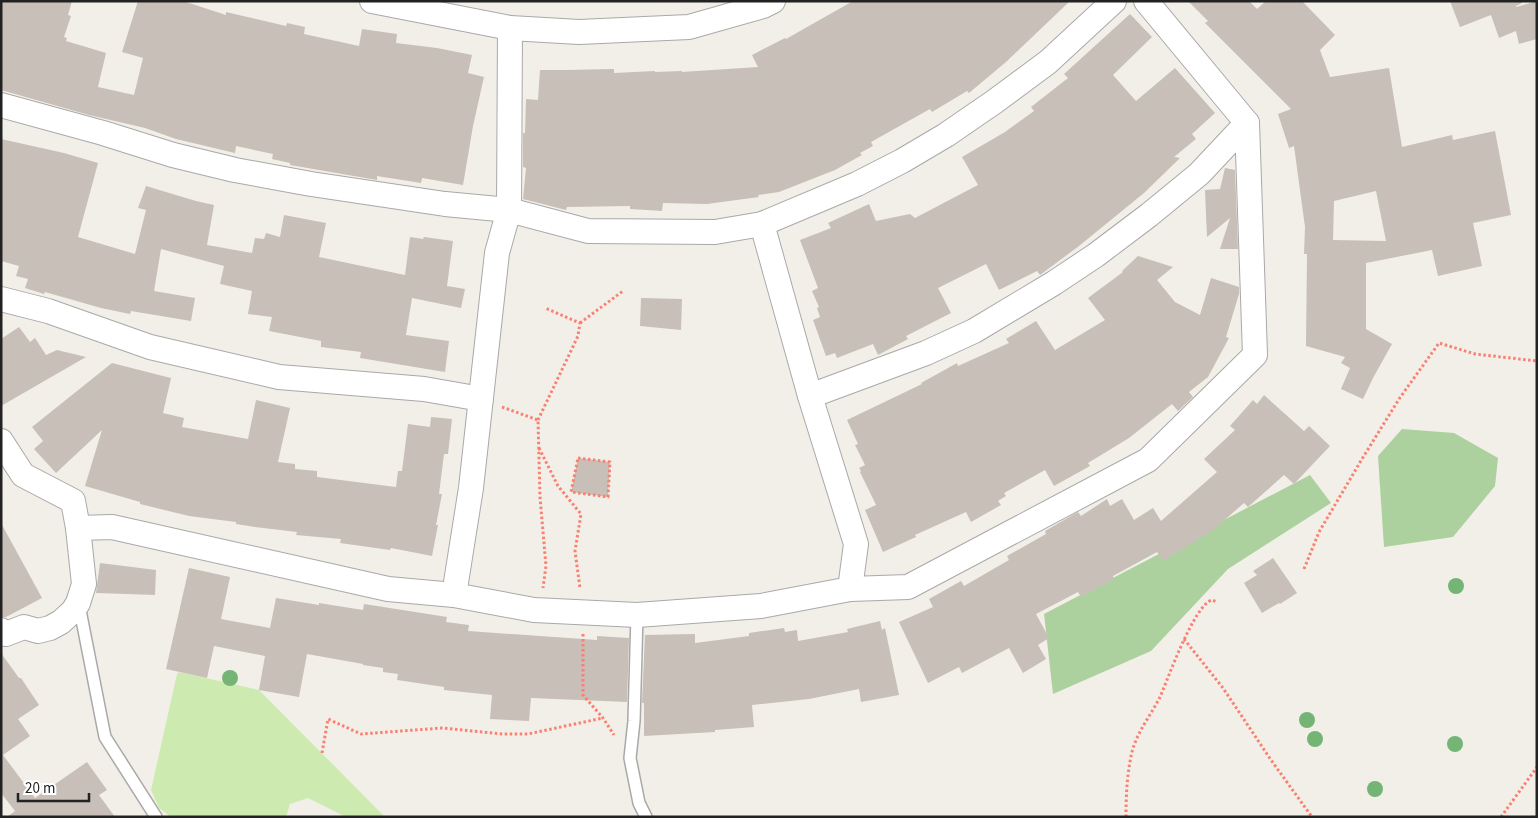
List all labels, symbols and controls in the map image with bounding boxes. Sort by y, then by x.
scale bar [18,770,89,802]
text: 20 m [25,778,55,799]

